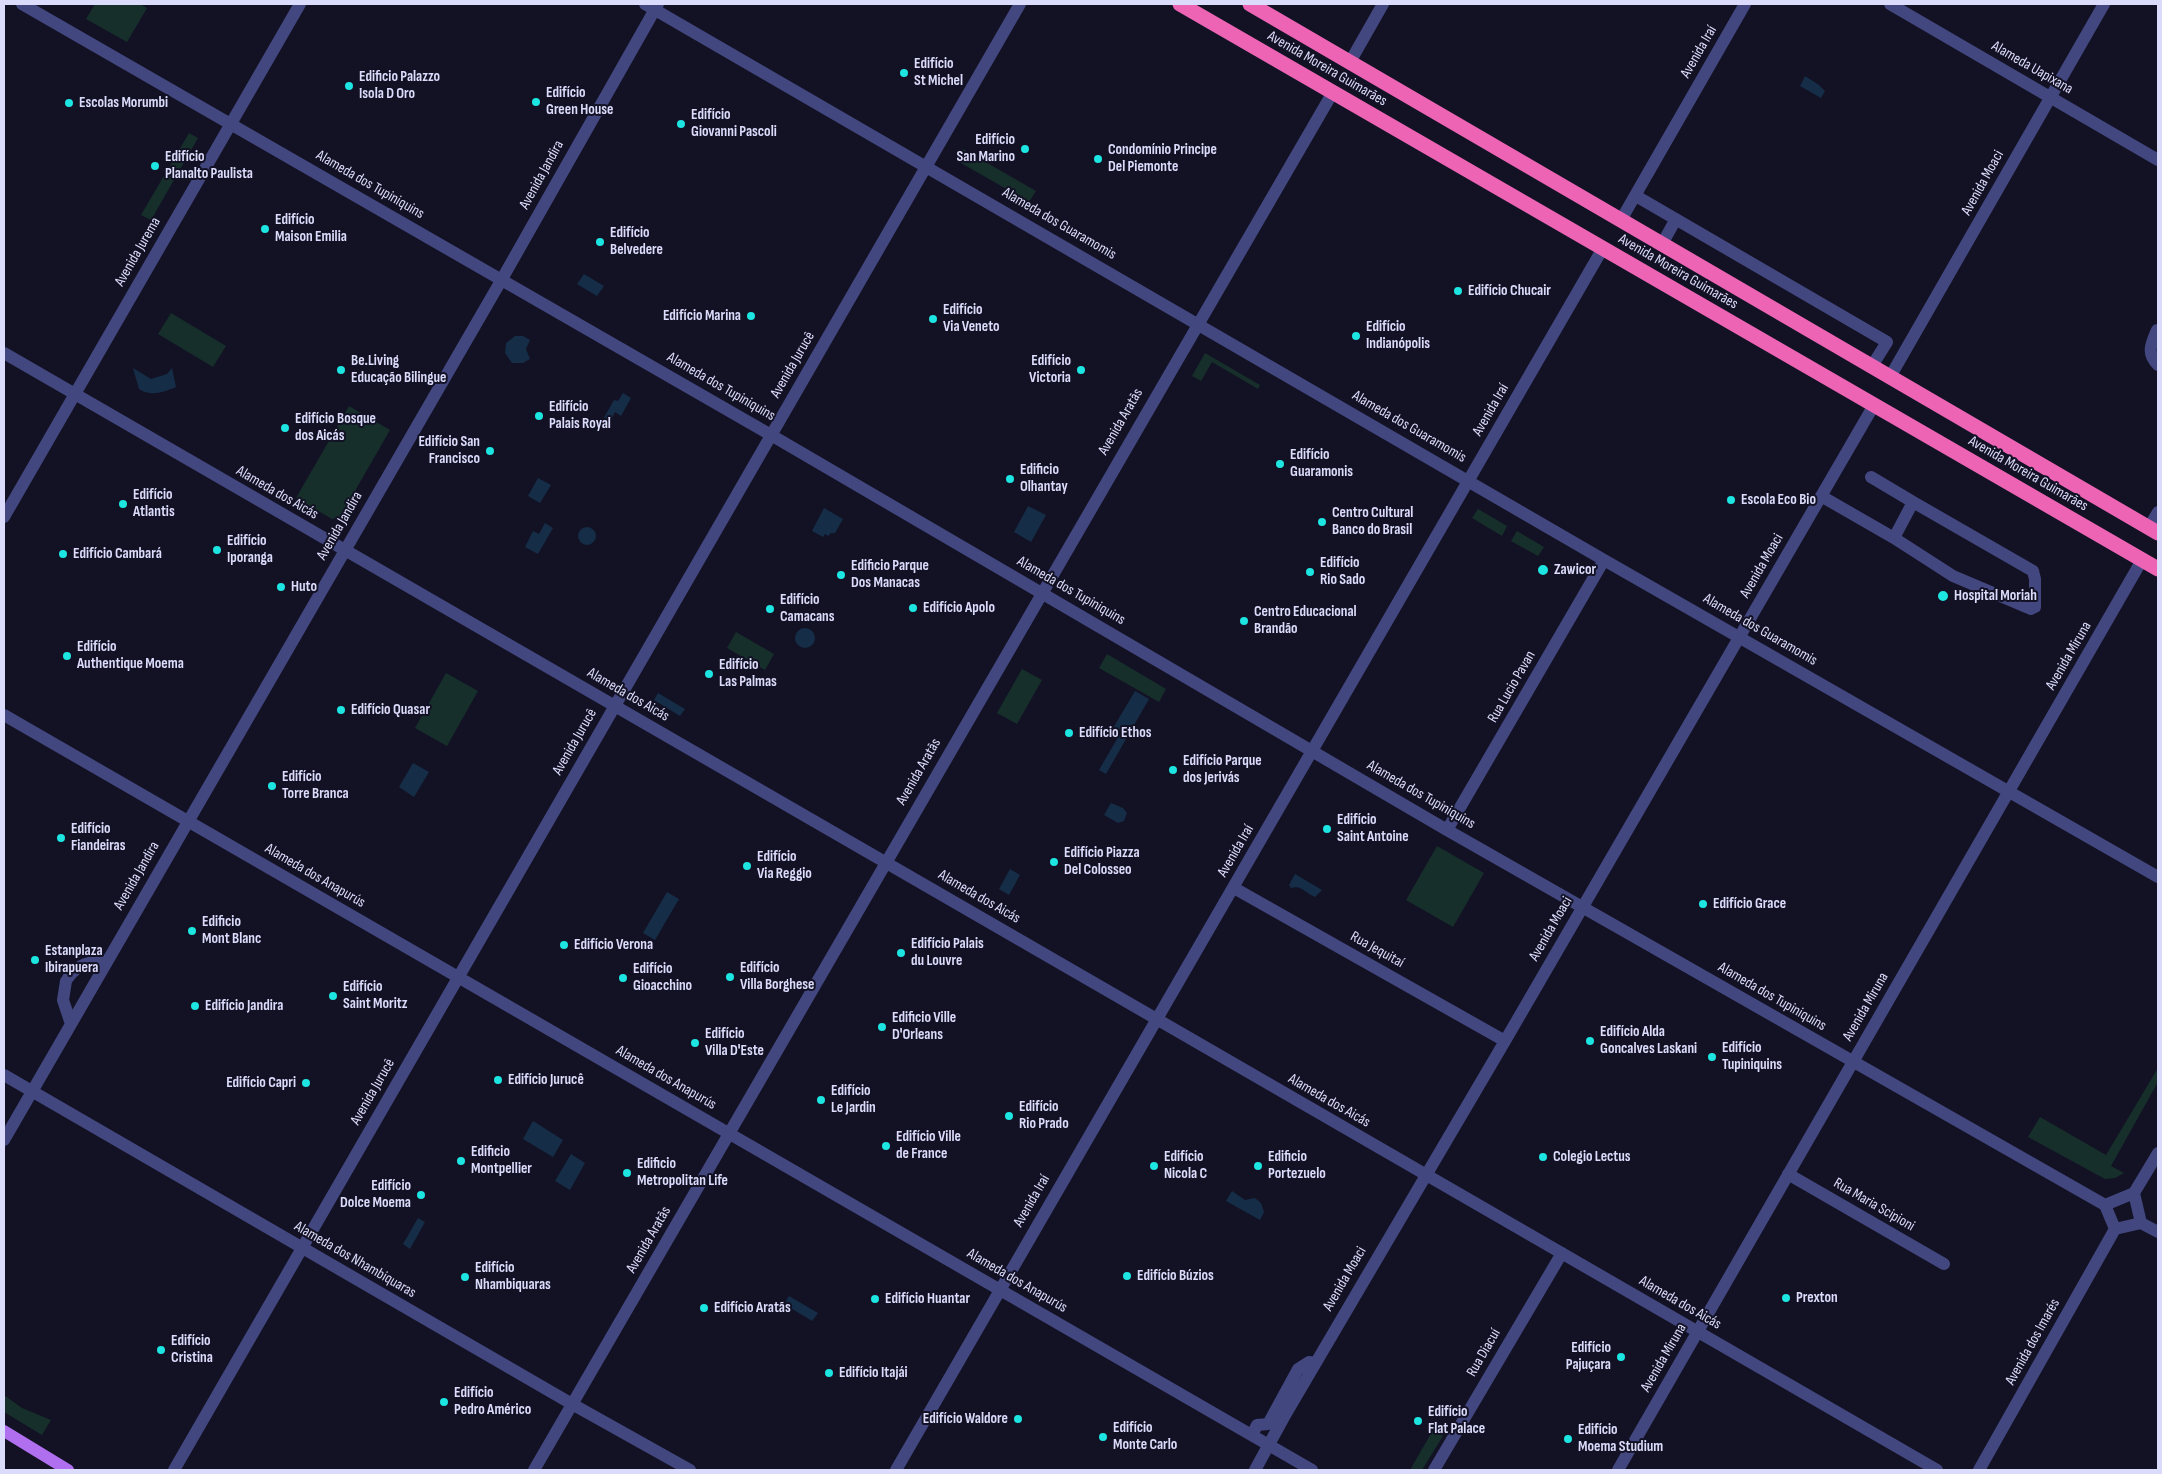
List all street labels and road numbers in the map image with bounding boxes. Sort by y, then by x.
street label: Avenida Iraí [1677,23,1721,81]
street label: Avenida Moreira Guimarães [1264,27,1390,111]
street label: Alameda Uapixana [1988,37,2076,99]
street label: Avenida Jandira [516,138,568,212]
street label: Alameda dos Tupiniquins [313,147,427,223]
street label: Avenida Moaci [1958,147,2008,219]
street label: Alameda dos Guaramomis [999,184,1119,264]
street label: Avenida Jurema [111,214,165,290]
street label: Avenida Moreira Guimarães [1615,230,1741,314]
street label: Avenida Jurucê [767,329,819,401]
street label: Alameda dos Tupiniquins [664,349,778,425]
street label: Avenida Iraí [1469,381,1513,439]
street label: Avenida Aratãs [1095,386,1147,458]
street label: Alameda dos Guaramomis [1349,387,1469,467]
street label: Avenida Moreira Guimarães [1965,432,2091,516]
street label: Alameda dos Aicás [233,462,321,524]
street label: Avenida Jandira [313,489,367,563]
street label: Avenida Moaci [1736,531,1788,601]
street label: Alameda dos Tupiniquins [1014,553,1128,629]
street label: Alameda dos Guaramomis [1700,590,1820,670]
street label: Avenida Miruna [2042,619,2096,693]
street label: Rua Lucio Pavan [1484,648,1540,726]
street label: Alameda dos Aicás [584,664,672,726]
street label: Avenida Jurucê [549,706,601,778]
street label: Avenida Aratãs [893,736,945,808]
street label: Alameda dos Tupiniquins [1364,757,1478,833]
street label: Avenida Iraí [1214,822,1258,880]
street label: Avenida Jandira [110,839,164,913]
street label: Alameda dos Anapurús [262,840,368,912]
street label: Alameda dos Aicás [935,866,1023,928]
street label: Avenida Moaci [1525,894,1577,964]
street label: Rua Jequitaí [1347,928,1407,972]
street label: Alameda dos Tupiniquins [1715,959,1829,1035]
street label: Avenida Miruna [1839,970,1893,1044]
street label: Alameda dos Anapurús [613,1042,719,1114]
street label: Avenida Jurucê [347,1056,399,1128]
street label: Alameda dos Aicás [1285,1070,1373,1132]
street label: Avenida Iraí [1010,1172,1054,1230]
street label: Rua Maria Scipioni [1830,1174,1918,1236]
street label: Avenida Aratãs [623,1204,675,1276]
street label: Alameda dos Nhambiquaras [291,1218,419,1302]
street label: Avenida Moaci [1319,1244,1371,1314]
street label: Alameda dos Anapurús [964,1245,1070,1317]
street label: Alameda dos Aicás [1636,1272,1724,1334]
street label: Avenida dos Imarés [2002,1296,2064,1388]
street label: Avenida Miruna [1637,1321,1691,1395]
street label: Rua Diacuí [1463,1326,1505,1380]

